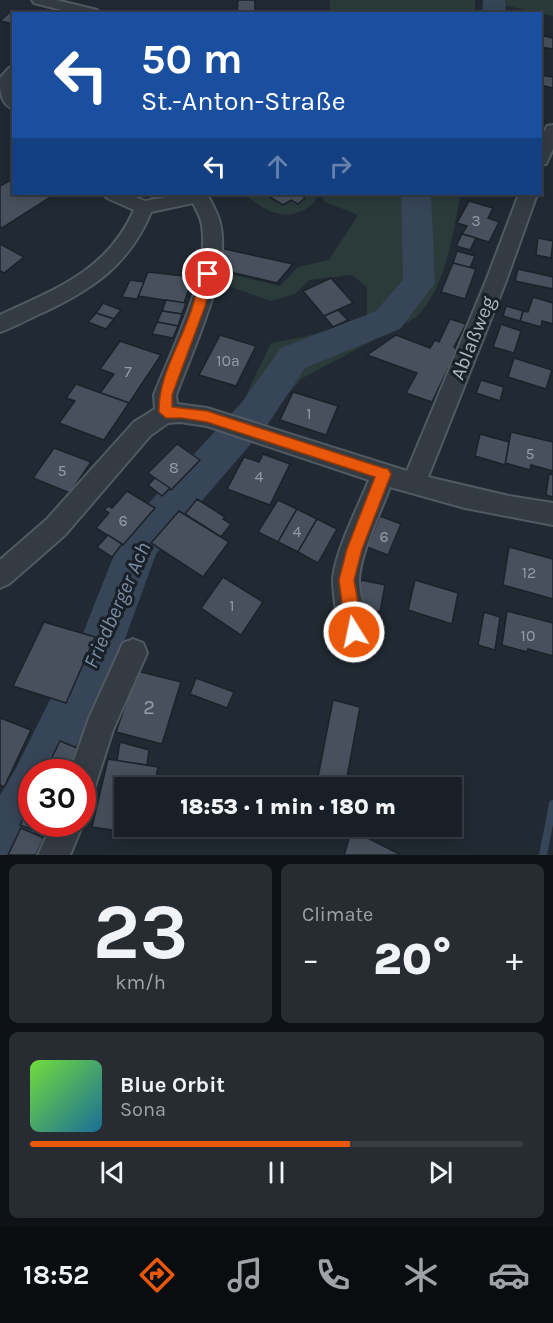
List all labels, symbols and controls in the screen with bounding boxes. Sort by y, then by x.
text: 50 m [141,34,243,84]
icon: left [42,36,120,114]
text: St.-Anton-Straße [141,85,346,117]
icon: left [198,150,231,183]
icon: ahead [261,150,294,183]
icon: right [324,150,357,183]
house number: 3 [471,211,481,230]
pin [182,248,233,299]
icon: arrive [191,257,224,290]
street label: Ablaßweg [446,293,500,383]
house number: 10a [216,351,240,370]
house number: 7 [124,362,132,381]
house number: 1 [306,404,312,423]
house number: 5 [525,444,535,463]
house number: 8 [169,458,179,477]
house number: 5 [57,461,67,480]
house number: 4 [255,467,264,486]
house number: 6 [118,511,128,530]
house number: 4 [293,522,302,541]
house number: 6 [379,527,389,546]
water label: Friedberger Ach [78,538,156,672]
house number: 12 [522,563,536,582]
house number: 1 [229,596,235,615]
position arrow [322,600,386,664]
house number: 10 [521,626,535,645]
house number: 2 [143,696,155,719]
speed limit sign: 30 [18,759,96,837]
text: 18:53 · 1 min · 180 m [180,794,396,820]
text: 23 [93,886,188,978]
text: Climate [302,903,373,926]
text: 20° [373,933,452,985]
text: − [302,940,319,978]
text: + [506,940,523,978]
text: km/h [115,971,166,994]
text: Blue Orbit [120,1072,225,1098]
text: Sona [120,1098,166,1121]
icon: previous [96,1156,129,1189]
icon: pause [260,1156,293,1189]
icon: next [424,1156,457,1189]
icon: directions [136,1254,178,1296]
icon: music [224,1254,266,1296]
icon: phone [312,1254,354,1296]
icon: climate [400,1254,442,1296]
icon: car [488,1254,530,1296]
text: 18:52 [23,1259,89,1291]

